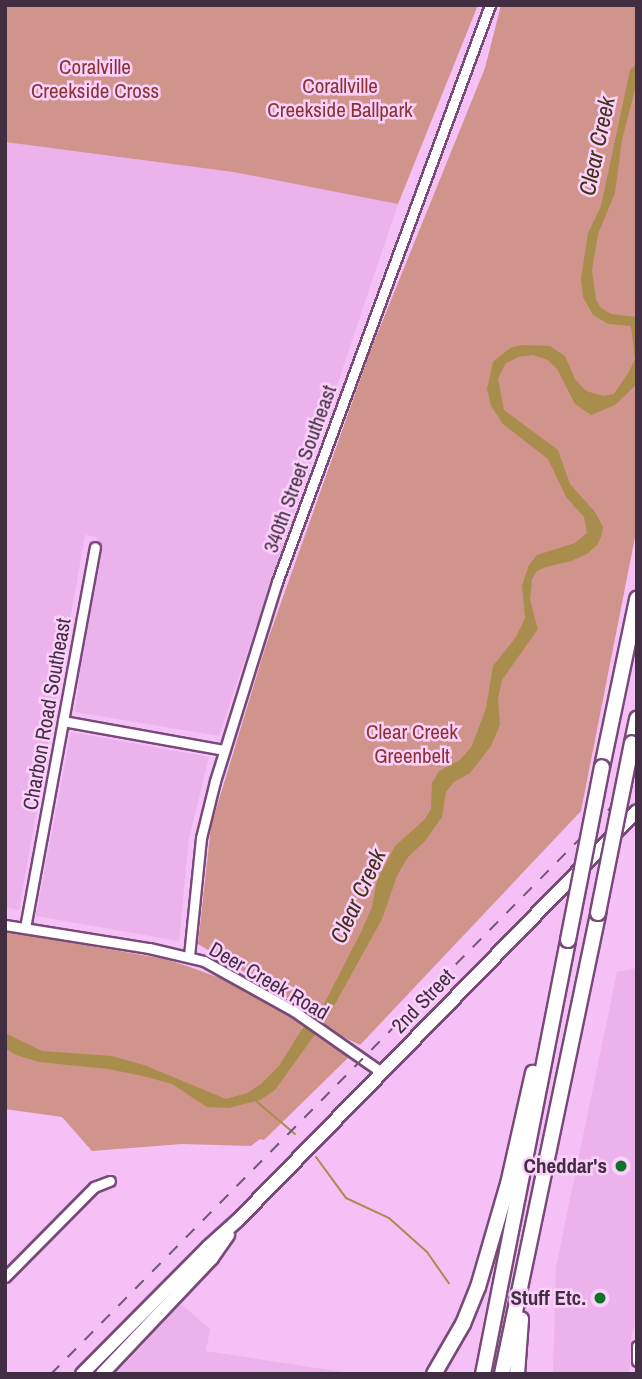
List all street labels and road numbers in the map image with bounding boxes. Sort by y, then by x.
street label: 340th Street Southeast [258,382,342,556]
street label: Charbon Road Southeast [18,616,76,812]
street label: Deer Creek Road [205,937,333,1025]
street label: 2nd Street [386,964,460,1038]

